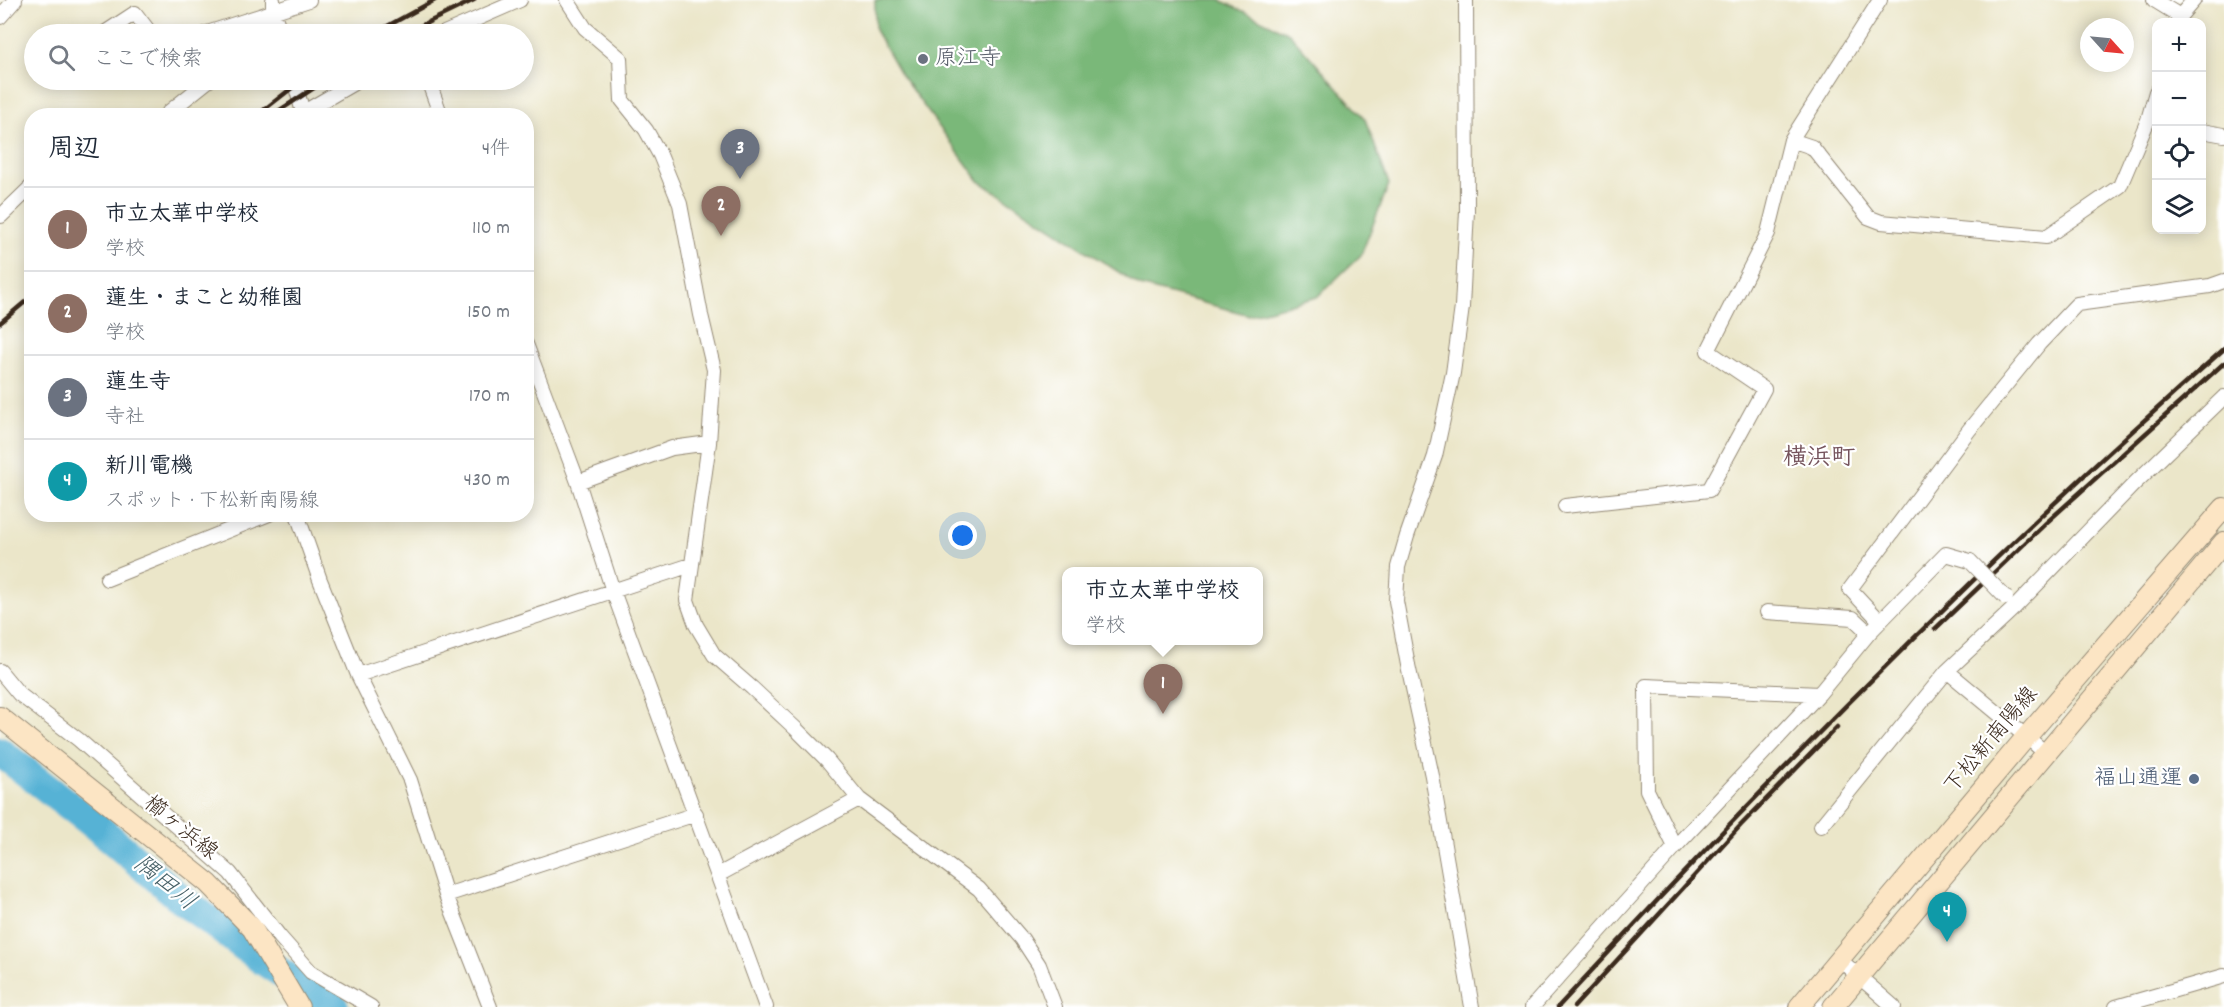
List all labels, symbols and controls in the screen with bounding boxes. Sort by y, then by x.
north arrow [2080,18,2134,72]
map controls [2152,18,2206,234]
button: + [2152,18,2206,72]
search box [24,24,534,90]
icon: search [45,41,78,74]
place label: 原江寺 [935,44,1001,75]
text: ここで検索 [93,45,203,76]
marker: 原江寺 [916,52,930,66]
button: − [2152,72,2206,126]
button: locate [2152,126,2206,180]
pin: 3 [720,130,760,179]
text: 周辺 [48,132,100,169]
text: 4件 [482,136,510,164]
button: layers [2152,180,2206,234]
pin: 2 [702,186,740,236]
text: 市立太華中学校 [105,200,259,231]
text: 1 [65,215,70,243]
text: 110 m [472,215,510,243]
text: 学校 [105,236,145,264]
text: 蓮生・まこと幼稚園 [105,284,303,315]
text: 2 [63,299,72,327]
text: 150 m [467,299,510,327]
text: 学校 [105,320,145,348]
text: 蓮生寺 [105,368,171,399]
text: 3 [63,383,72,411]
text: 170 m [469,383,510,411]
text: 寺社 [105,404,145,432]
district label: 横浜町 [1783,442,1855,476]
text: 新川電機 [105,452,193,483]
text: 4 [63,467,72,495]
text: 430 m [464,467,510,495]
text: スポット · 下松新南陽線 [105,488,319,516]
your location [948,521,977,550]
popup [1062,567,1263,645]
text: 市立太華中学校 [1085,577,1240,608]
text: 学校 [1085,613,1125,641]
pin: 1 [1144,664,1182,714]
street label: 下松新南陽線 [1938,680,2046,802]
place label: 福山通運 [2094,764,2182,795]
marker: 福山通運 [2187,772,2201,786]
street label: 櫛ヶ浜線 [136,789,224,869]
water label: 隅田川 [125,848,203,920]
pin: 4 [1928,892,1966,942]

